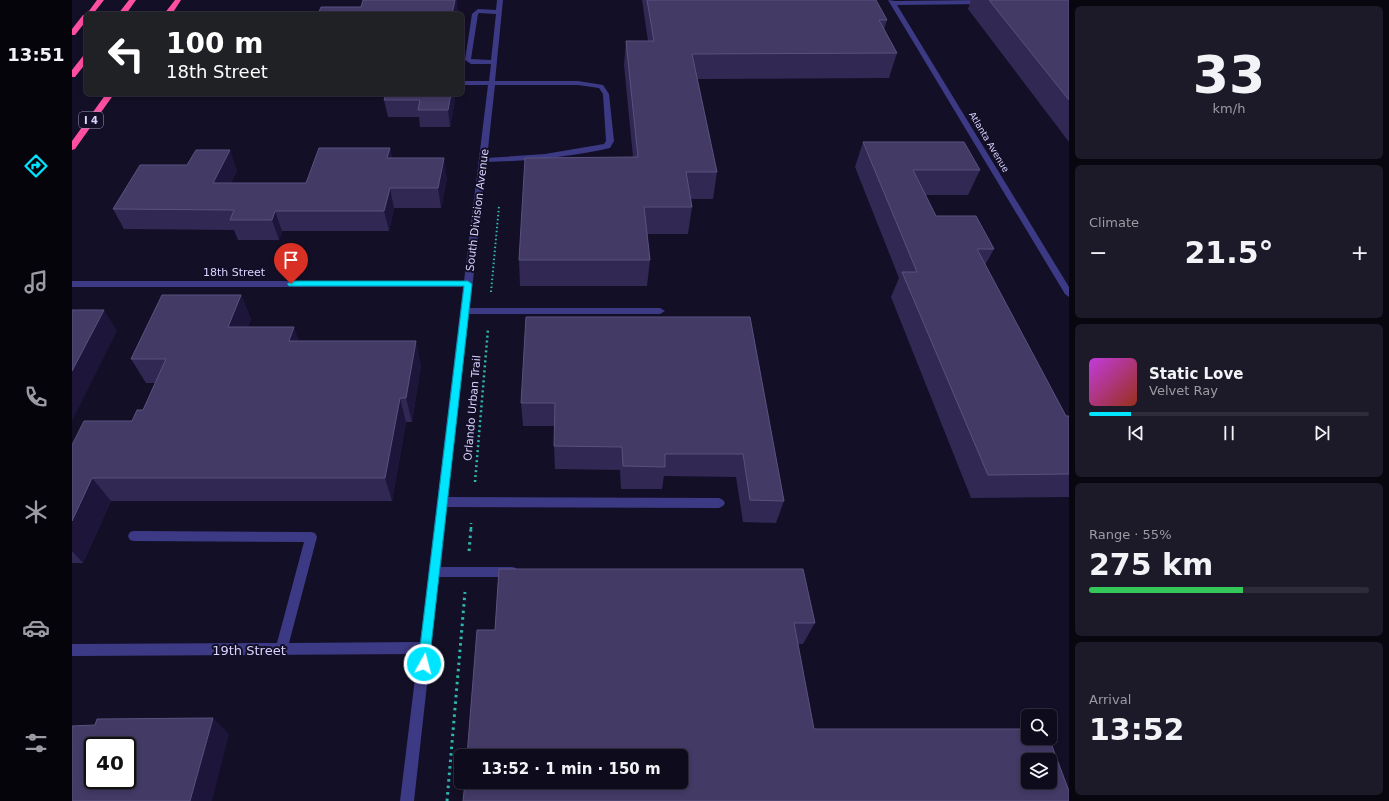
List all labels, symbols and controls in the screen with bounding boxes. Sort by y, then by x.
text: 100 m [166,27,263,60]
icon: left [100,28,152,80]
text: 13:51 [7,44,65,65]
text: 33 [1193,45,1265,105]
text: 18th Street [166,61,268,82]
text: km/h [1213,101,1245,116]
street label: Atlanta Avenue [967,110,1011,174]
road number: I 4 [79,112,103,128]
street label: South Division Avenue [464,148,491,272]
icon: directions [22,152,50,180]
text: Climate [1089,215,1139,230]
text: 21.5° [1184,235,1274,270]
text: − [1089,240,1107,265]
text: + [1351,240,1369,265]
pin [274,243,308,284]
icon: arrive [280,249,302,271]
street label: 18th Street [203,266,266,279]
icon: music [22,268,50,296]
street label: Orlando Urban Trail [461,354,484,462]
text: Static Love [1149,365,1243,383]
icon: phone [22,383,50,411]
text: Velvet Ray [1149,383,1218,398]
icon: previous [1125,422,1147,444]
icon: pause [1218,422,1240,444]
icon: next [1311,422,1333,444]
icon: climate [22,498,50,526]
text: Range · 55% [1089,527,1172,542]
text: 275 km [1089,547,1213,582]
icon: car [22,614,50,642]
street label: 19th Street [212,643,286,658]
position arrow [403,643,445,685]
text: Arrival [1089,692,1131,707]
map controls [1021,709,1057,789]
button: search [1021,709,1057,745]
text: 13:52 [1089,712,1185,747]
icon: filters [22,729,50,757]
speed limit sign: 40 [84,737,136,789]
button: layers [1021,753,1057,789]
text: 13:52 · 1 min · 150 m [481,760,661,778]

